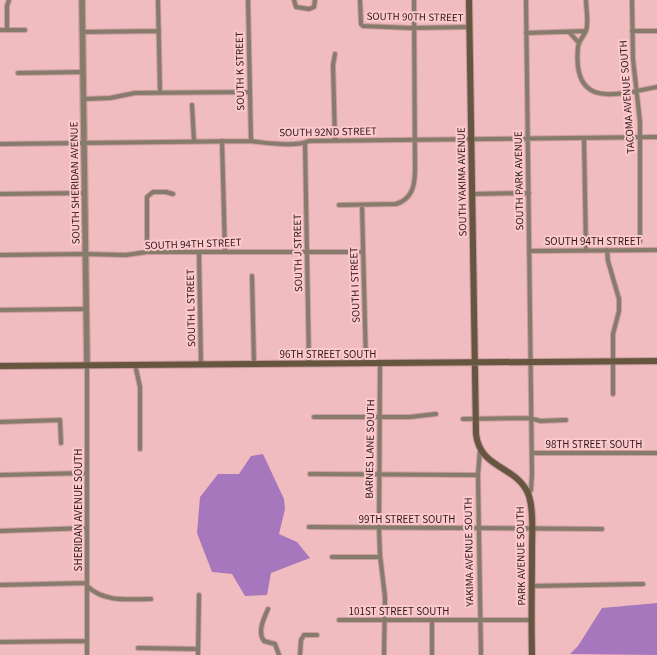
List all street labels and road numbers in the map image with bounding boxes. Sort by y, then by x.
street label: SOUTH 90TH STREET [366,9,464,25]
street label: SOUTH K STREET [232,31,248,111]
street label: TACOMA AVENUE SOUTH [616,40,638,154]
street label: SOUTH SHERIDAN AVENUE [66,121,84,245]
street label: SOUTH 92ND STREET [279,124,377,140]
street label: SOUTH YAKIMA AVENUE [454,127,470,237]
street label: SOUTH PARK AVENUE [511,131,527,231]
street label: SOUTH J STREET [290,214,306,292]
street label: SOUTH 94TH STREET [544,234,642,249]
street label: SOUTH 94TH STREET [144,235,242,253]
street label: SOUTH I STREET [346,247,364,323]
street label: SOUTH L STREET [183,269,199,347]
street label: 96TH STREET SOUTH [279,347,377,362]
street label: BARNES LANE SOUTH [362,399,378,499]
street label: 98TH STREET SOUTH [545,437,643,452]
street label: SHERIDAN AVENUE SOUTH [71,449,86,571]
street label: YAKIMA AVENUE SOUTH [461,497,477,608]
street label: PARK AVENUE SOUTH [513,506,529,606]
street label: 99TH STREET SOUTH [358,512,456,527]
street label: 101ST STREET SOUTH [349,604,450,619]

